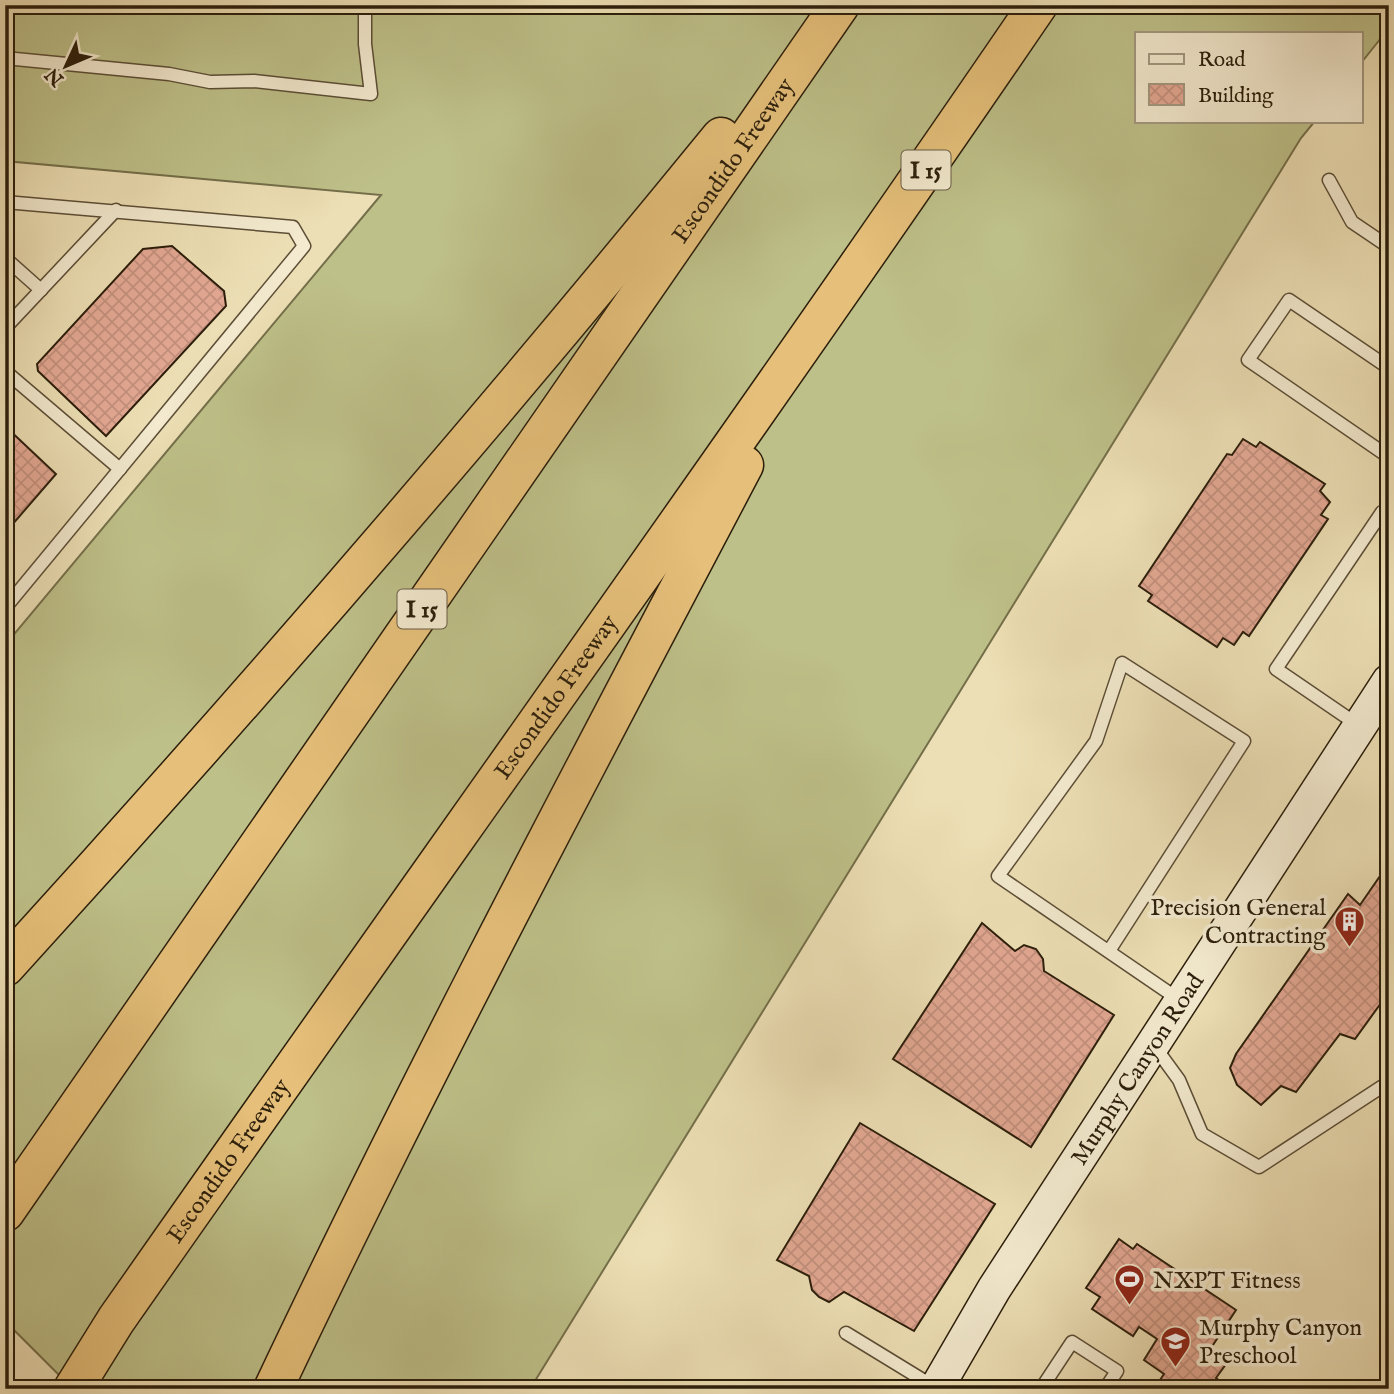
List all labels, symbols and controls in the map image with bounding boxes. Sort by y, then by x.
north arrow [32,32,102,102]
legend [1135,32,1362,122]
text: Road [1198,47,1246,74]
text: N [40,62,70,91]
street label: Escondido Freeway [666,72,802,250]
text: Building [1198,83,1274,110]
road number: I 15 [902,150,950,190]
road number: I 15 [398,590,446,628]
street label: Escondido Freeway [488,609,626,786]
place label: Precision General Contracting [1150,893,1327,952]
building icon: Precision General Contracting [1332,904,1366,948]
street label: Murphy Canyon Road [1065,968,1212,1172]
street label: Escondido Freeway [160,1073,298,1250]
sports icon: NXPT Fitness [1113,1263,1147,1307]
place label: NXPT Fitness [1153,1266,1301,1297]
place label: Murphy Canyon Preschool [1199,1313,1362,1372]
school or university icon: Murphy Canyon Preschool [1159,1324,1193,1368]

